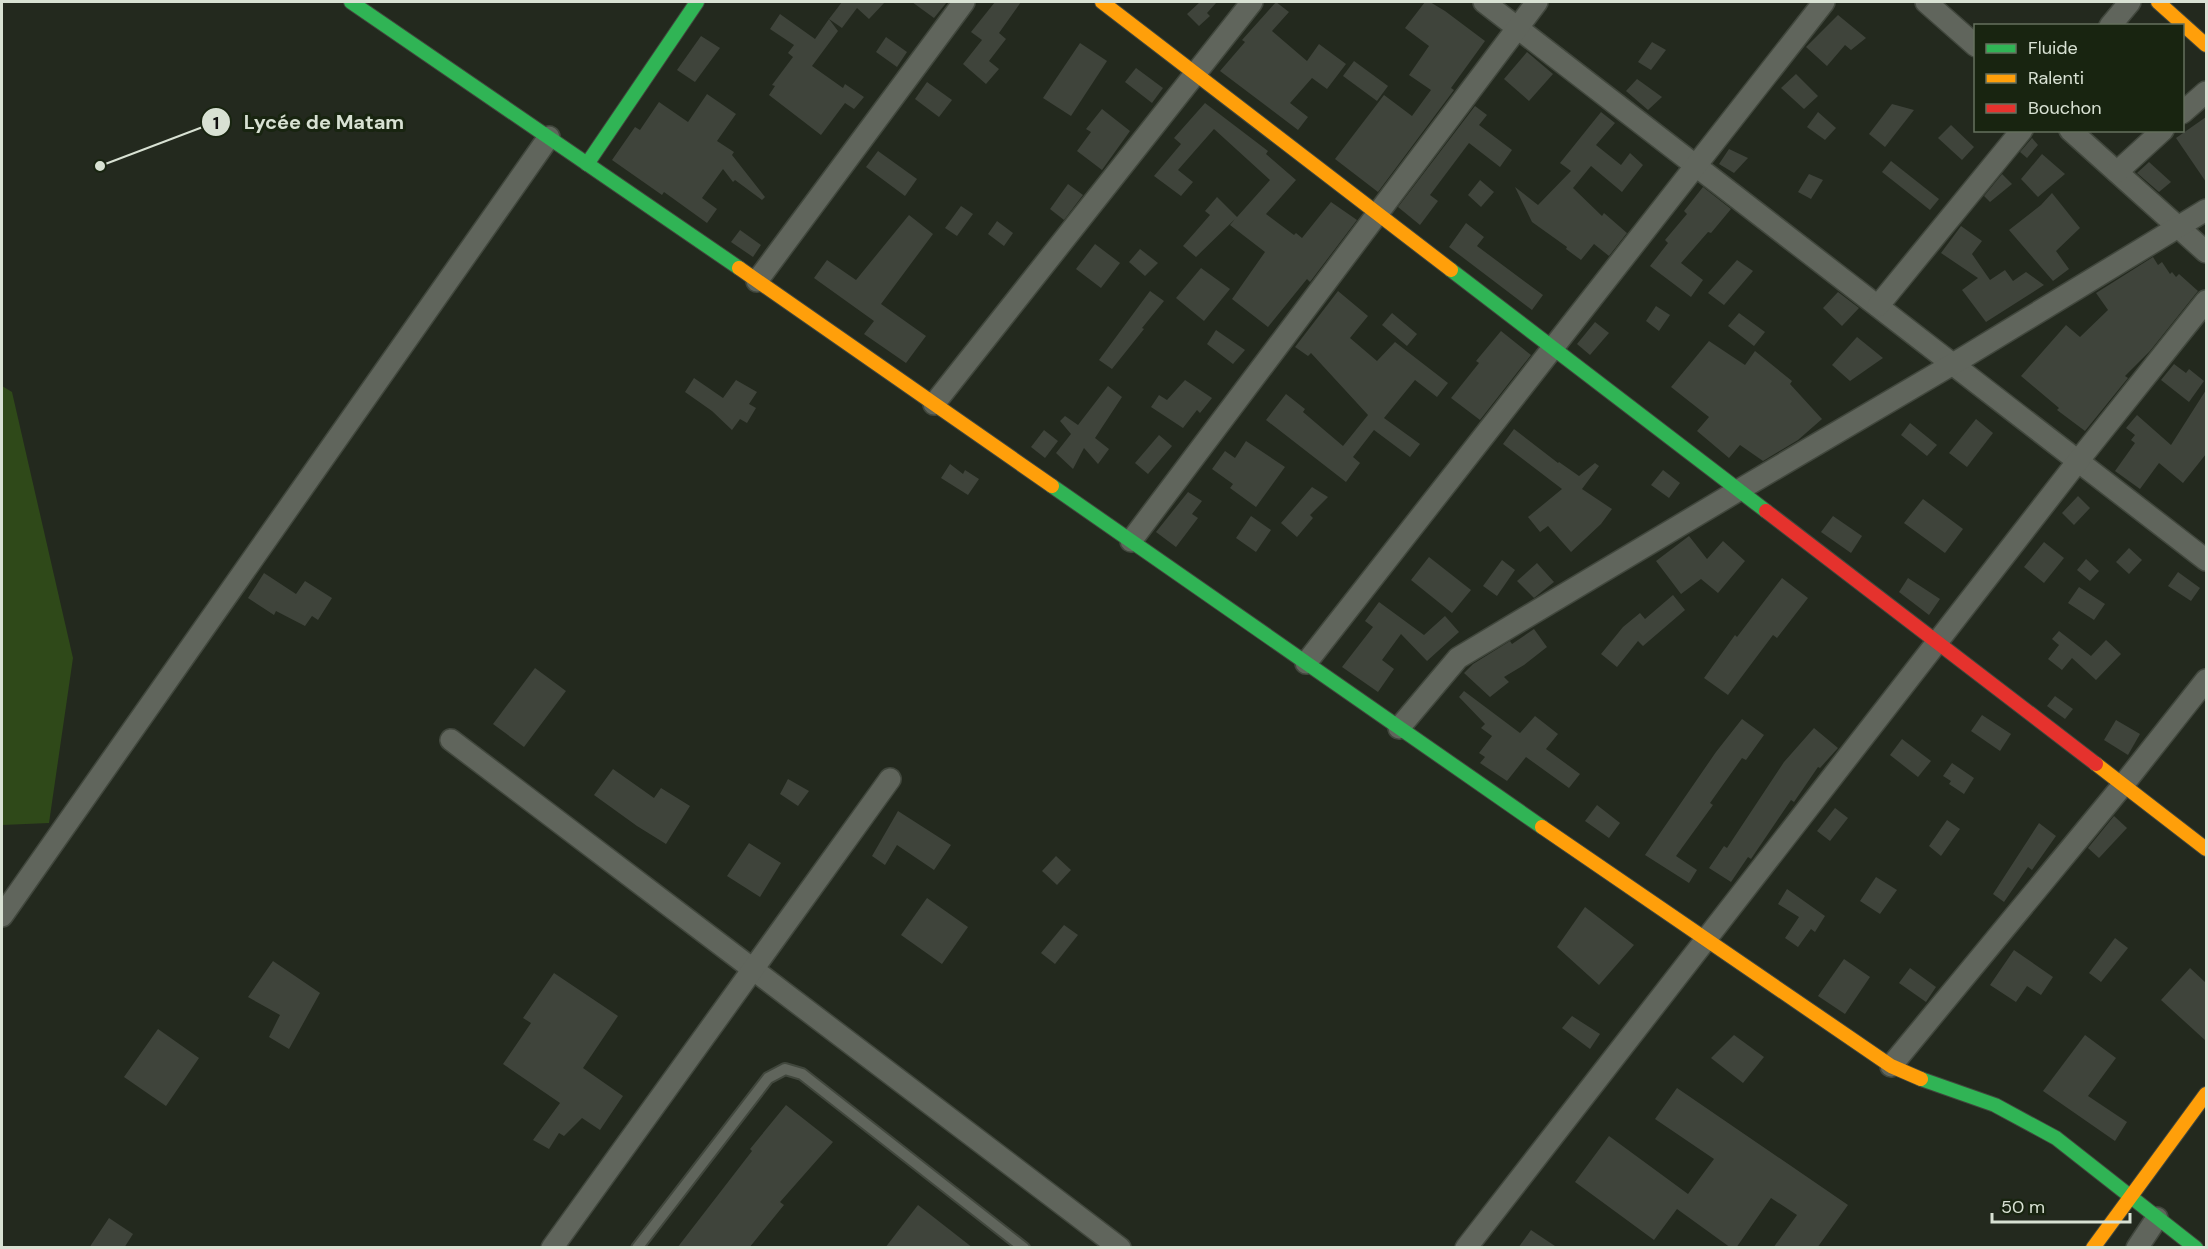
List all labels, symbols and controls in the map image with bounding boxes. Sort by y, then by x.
legend [1974,24,2184,132]
text: Fluide [2028,36,2078,60]
text: Ralenti [2028,66,2084,90]
text: Bouchon [2028,96,2102,120]
callout: Lycée de Matam [201,103,416,141]
text: Lycée de Matam [244,109,404,135]
text: 1 [213,111,219,135]
scale bar [1992,1186,2130,1224]
text: 50 m [2001,1195,2045,1219]

